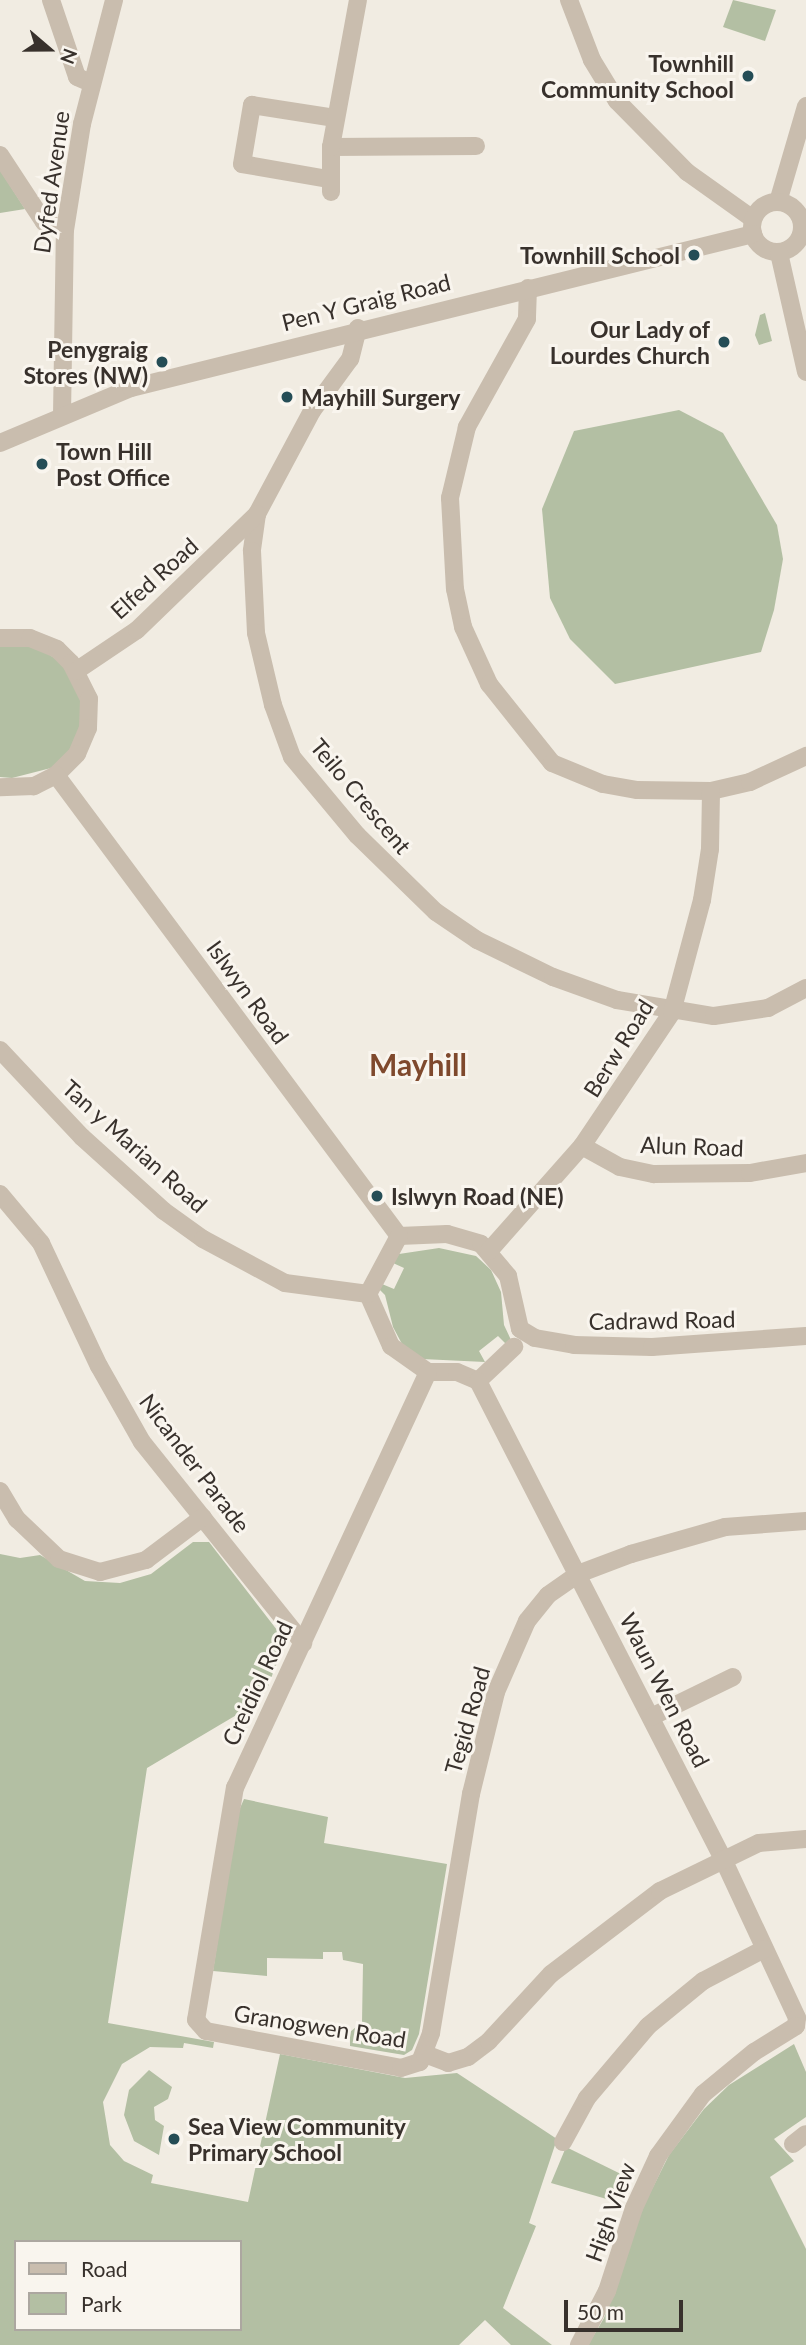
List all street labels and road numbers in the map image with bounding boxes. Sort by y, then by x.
street label: Dyfed Avenue [27,109,75,255]
street label: Pen Y Graig Road [278,267,454,337]
street label: Elfed Road [105,532,203,624]
street label: Teilo Crescent [305,733,417,859]
street label: Islwyn Road [201,935,295,1049]
street label: Berw Road [577,994,659,1102]
street label: Tan y Marian Road [57,1073,213,1219]
street label: Alun Road [640,1130,744,1162]
street label: Cadrawd Road [588,1305,736,1335]
street label: Nicander Parade [134,1388,256,1538]
street label: Waun Wen Road [614,1608,716,1772]
street label: Creidiol Road [216,1616,298,1750]
street label: Tegid Road [439,1663,495,1777]
street label: Granogwen Road [232,1999,408,2053]
street label: High View [579,2158,641,2266]

